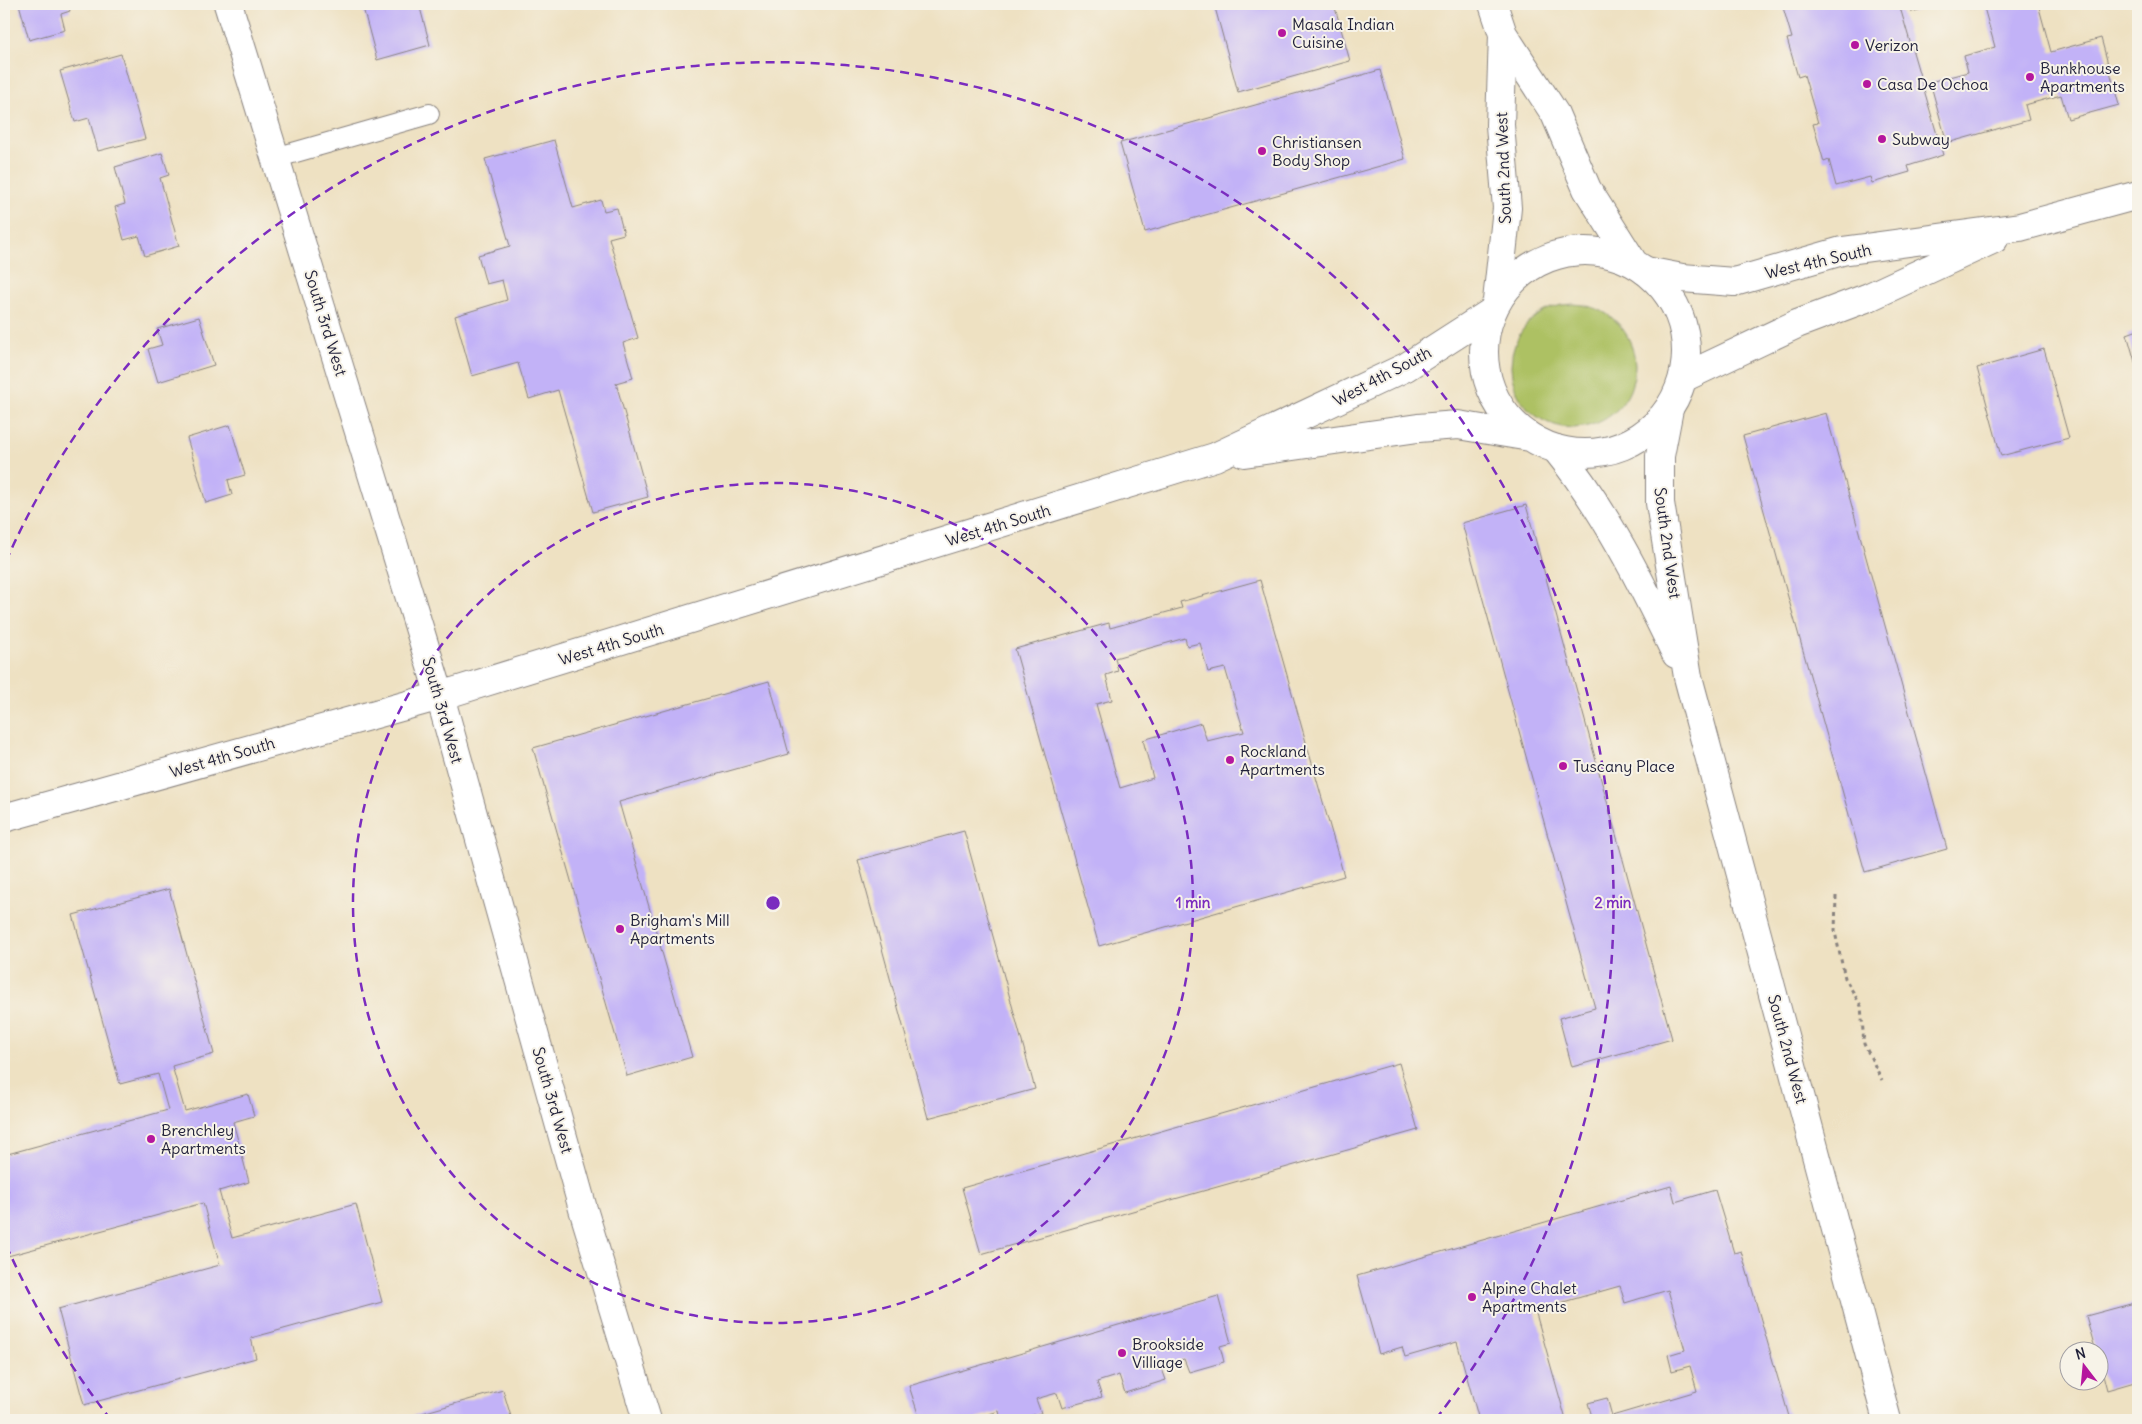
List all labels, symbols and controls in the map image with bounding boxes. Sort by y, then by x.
place label: Masala Indian Cuisine [1292,14,1394,52]
marker: Masala Indian Cuisine [1276,27,1288,39]
place label: Verizon [1865,35,1919,55]
marker: Verizon [1849,39,1861,51]
place label: Bunkhouse Apartments [2040,58,2125,96]
marker: Bunkhouse Apartments [2024,71,2036,83]
place label: Casa De Ochoa [1877,74,1988,94]
marker: Casa De Ochoa [1861,78,1873,90]
street label: South 2nd West [1491,111,1515,224]
place label: Subway [1892,129,1950,149]
place label: Christiansen Body Shop [1272,132,1362,170]
marker: Subway [1876,133,1888,145]
marker: Christiansen Body Shop [1256,145,1268,157]
street label: West 4th South [1763,239,1873,283]
street label: South 3rd West [300,268,352,379]
street label: West 4th South [1329,342,1435,410]
street label: South 2nd West [1650,486,1686,601]
street label: West 4th South [943,500,1053,550]
street label: West 4th South [556,619,666,669]
street label: South 3rd West [418,655,468,766]
street label: West 4th South [167,732,277,782]
place label: Rockland Apartments [1240,741,1325,779]
marker: Rockland Apartments [1224,754,1236,766]
place label: Tuscany Place [1573,756,1675,776]
marker: Tuscany Place [1557,760,1569,772]
text: 1 min [1176,893,1211,912]
text: 2 min [1595,893,1632,912]
centre of rings [764,894,782,912]
place label: Brigham's Mill Apartments [630,910,730,948]
marker: Brigham's Mill Apartments [614,923,626,935]
street label: South 2nd West [1764,992,1812,1106]
street label: South 3rd West [528,1045,578,1156]
place label: Brenchley Apartments [161,1120,246,1158]
marker: Brenchley Apartments [145,1133,157,1145]
place label: Alpine Chalet Apartments [1482,1278,1577,1316]
marker: Alpine Chalet Apartments [1466,1291,1478,1303]
place label: Brookside Villiage [1132,1334,1204,1372]
north arrow [2060,1342,2110,1392]
text: N [2073,1344,2088,1363]
marker: Brookside Villiage [1116,1347,1128,1359]

